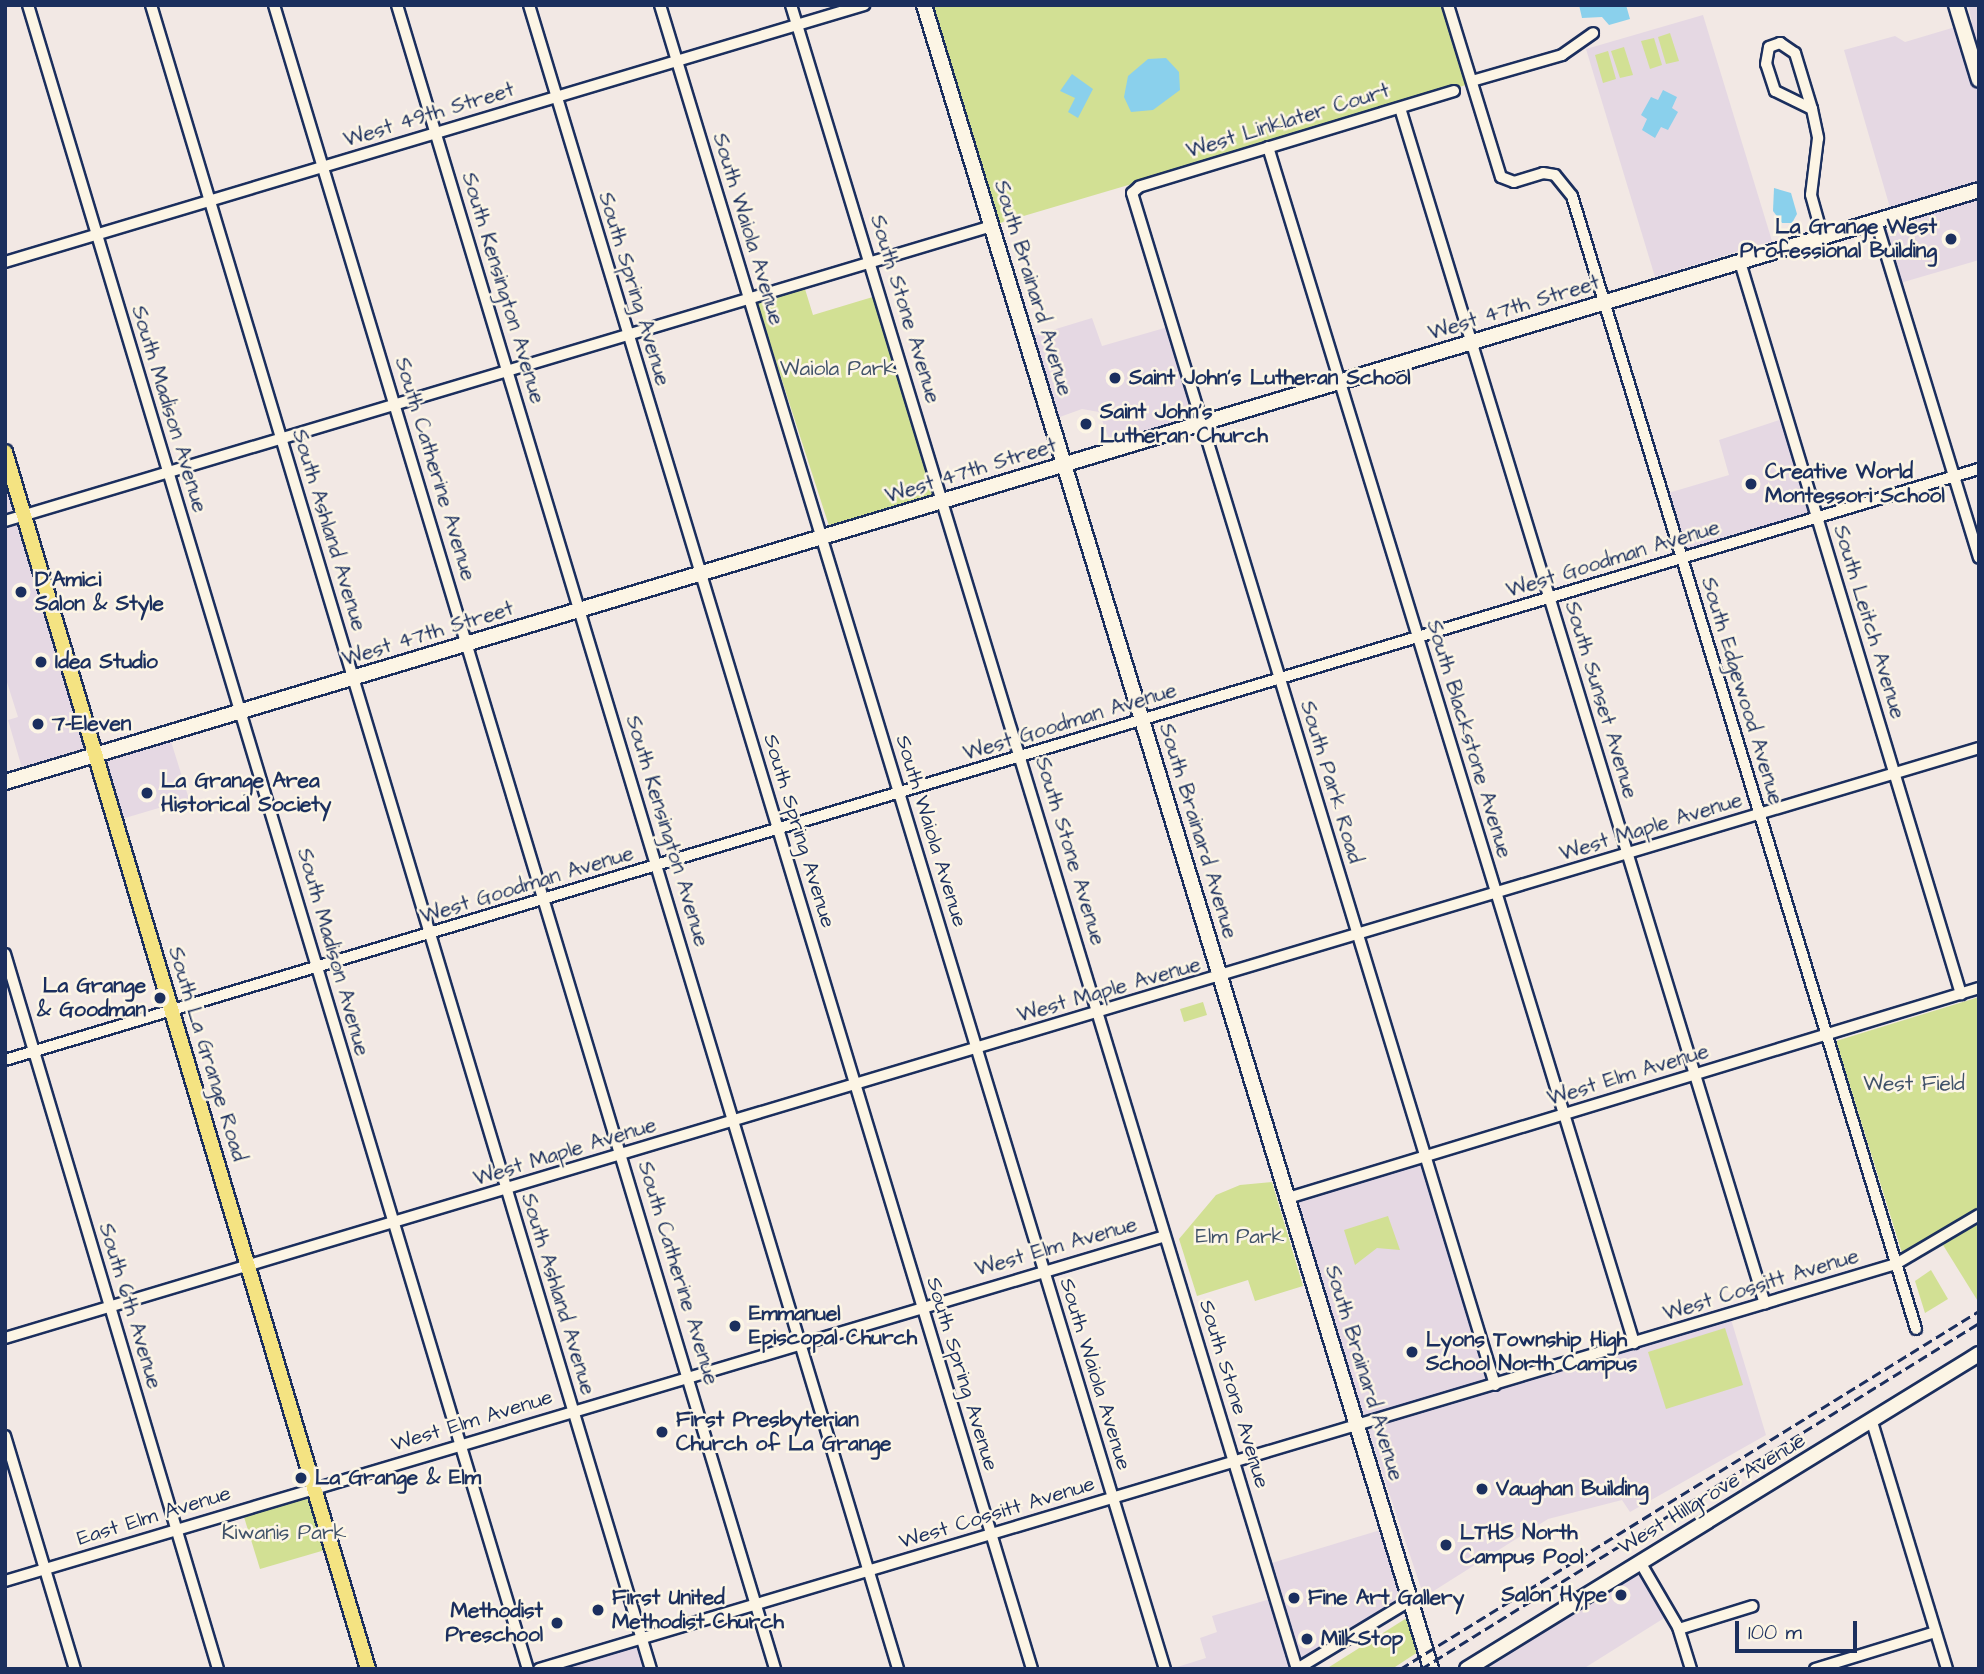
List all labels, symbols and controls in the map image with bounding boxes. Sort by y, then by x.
street label: West 49th Street [341,77,517,153]
street label: West Linklater Court [1183,78,1393,164]
street label: South Waiola Avenue [707,130,789,328]
street label: South Kensington Avenue [456,169,550,407]
street label: South Brainard Avenue [988,177,1078,399]
street label: South Spring Avenue [593,189,675,389]
street label: South Stone Avenue [864,212,946,406]
place label: La Grange West Professional Building [1740,214,1937,264]
marker: La Grange West Professional Building [1943,231,1959,247]
street label: West 47th Street [1425,270,1603,346]
street label: South Madison Avenue [126,303,212,515]
street label: South Catherine Avenue [389,354,481,584]
park label: Waiola Park [780,356,896,382]
place label: Saint John's Lutheran School [1129,365,1411,391]
marker: Saint John's Lutheran School [1107,370,1123,386]
place label: Saint John's Lutheran Church [1100,399,1268,449]
marker: Saint John's Lutheran Church [1078,416,1094,432]
street label: South Ashland Avenue [286,426,372,634]
street label: West 47th Street [882,433,1060,509]
place label: Creative World Montessori School [1765,459,1945,509]
marker: Creative World Montessori School [1743,476,1759,492]
street label: West Goodman Avenue [1503,515,1723,603]
street label: South Leitch Avenue [1828,522,1910,722]
place label: D'Amici Salon & Style [35,567,164,617]
street label: South Edgewood Avenue [1695,574,1789,808]
marker: D'Amici Salon & Style [13,584,29,600]
street label: West 47th Street [339,596,517,672]
street label: South Sunset Avenue [1559,598,1643,802]
street label: South Blackstone Avenue [1421,617,1517,861]
place label: Idea Studio [55,649,158,675]
marker: Idea Studio [33,654,49,670]
street label: West Goodman Avenue [960,678,1180,766]
street label: South Park Road [1294,698,1368,866]
place label: 7-Eleven [52,711,131,737]
street label: South Kensington Avenue [620,712,714,950]
marker: 7-Eleven [30,716,46,732]
street label: South Brainard Avenue [1153,720,1243,942]
street label: South Spring Avenue [758,731,840,931]
street label: South Waiola Avenue [890,732,972,930]
street label: South Stone Avenue [1029,754,1111,948]
place label: La Grange Area Historical Society [161,768,331,818]
marker: La Grange Area Historical Society [139,785,155,801]
street label: West Maple Avenue [1557,787,1745,867]
street label: West Goodman Avenue [417,841,637,929]
street label: South Madison Avenue [291,845,375,1059]
street label: South La Grange Road [162,944,252,1164]
street label: West Maple Avenue [1014,952,1204,1028]
place label: La Grange & Goodman [37,973,146,1023]
marker: La Grange & Goodman [152,990,168,1006]
street label: West Elm Avenue [1544,1038,1712,1112]
park label: West Field [1863,1071,1965,1097]
street label: West Maple Avenue [471,1112,659,1192]
street label: South Catherine Avenue [632,1158,724,1388]
street label: South Ashland Avenue [515,1190,601,1398]
street label: West Elm Avenue [972,1212,1140,1282]
street label: South 6th Avenue [93,1220,167,1392]
park label: Elm Park [1195,1224,1285,1250]
street label: West Cossitt Avenue [1660,1243,1862,1327]
street label: South Brainard Avenue [1319,1262,1409,1484]
street label: South Spring Avenue [921,1274,1003,1474]
street label: South Waiola Avenue [1054,1275,1136,1473]
street label: South Stone Avenue [1193,1297,1275,1491]
place label: Emmanuel Episcopal Church [749,1301,917,1351]
marker: Emmanuel Episcopal Church [727,1318,743,1334]
place label: Lyons Township High School North Campus [1426,1327,1637,1377]
marker: Lyons Township High School North Campus [1404,1344,1420,1360]
street label: West Elm Avenue [388,1384,556,1458]
place label: First Presbyterian Church of La Grange [676,1407,891,1457]
marker: First Presbyterian Church of La Grange [654,1424,670,1440]
street label: West Hillgrove Avenue [1614,1428,1810,1560]
place label: La Grange & Elm [315,1465,481,1491]
marker: La Grange & Elm [293,1470,309,1486]
street label: West Cossitt Avenue [896,1471,1098,1555]
place label: Vaughan Building [1496,1476,1649,1502]
street label: East Elm Avenue [74,1481,234,1551]
marker: Vaughan Building [1474,1481,1490,1497]
park label: Kiwanis Park [222,1520,346,1546]
place label: LTHS North Campus Pool [1460,1520,1584,1570]
marker: LTHS North Campus Pool [1438,1537,1454,1553]
place label: Salon Hype [1502,1582,1607,1608]
place label: First United Methodist Church [612,1585,784,1635]
place label: Fine Art Gallery [1308,1585,1464,1611]
marker: Salon Hype [1613,1587,1629,1603]
marker: Fine Art Gallery [1286,1590,1302,1606]
place label: Methodist Preschool [446,1598,543,1648]
marker: First United Methodist Church [590,1602,606,1618]
scale bar [1739,1608,1862,1652]
marker: Methodist Preschool [549,1615,565,1631]
text: 100 m [1748,1618,1802,1647]
place label: MilkStop [1321,1626,1403,1652]
marker: MilkStop [1299,1631,1315,1647]

